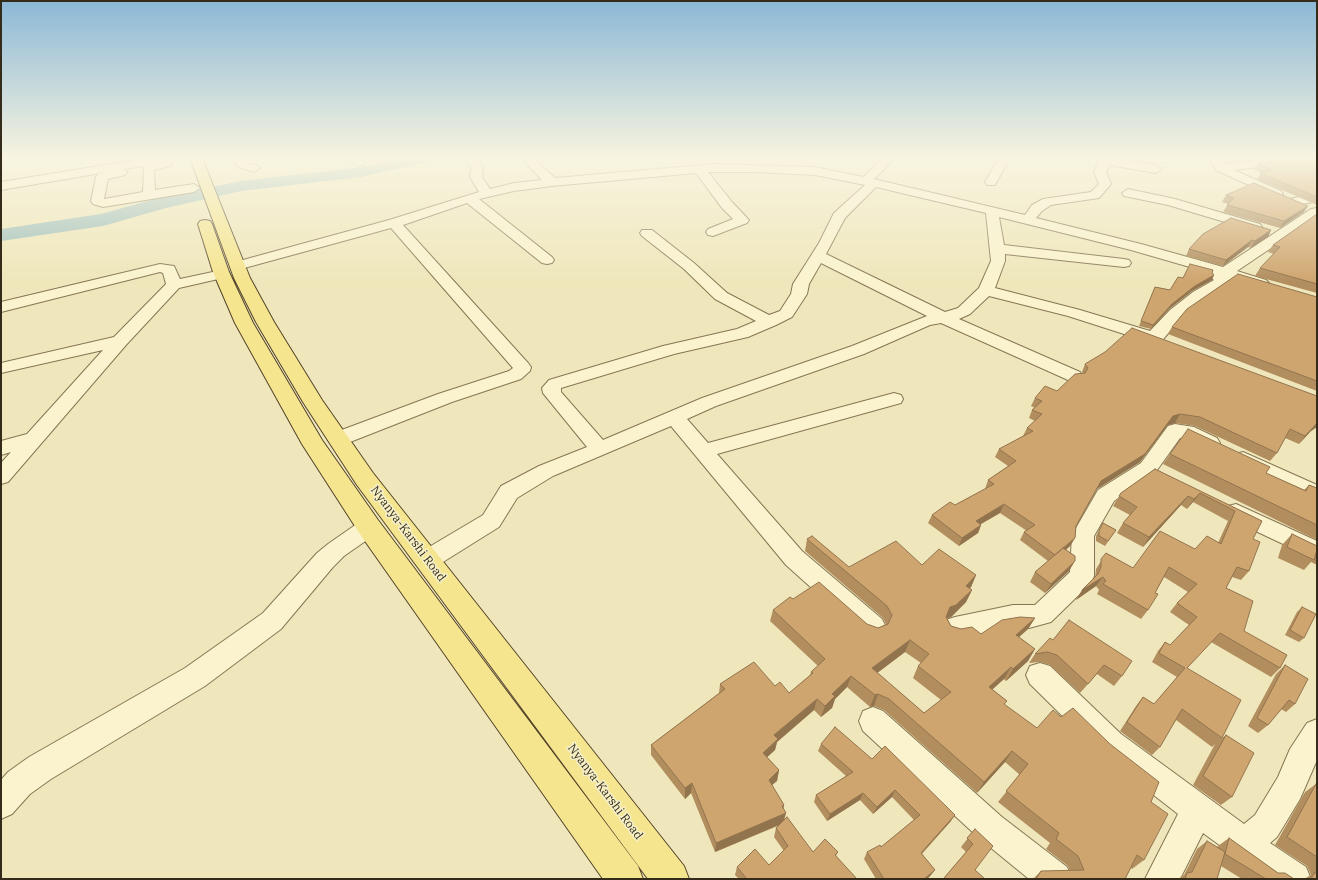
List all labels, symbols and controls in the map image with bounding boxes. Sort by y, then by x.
street label: Nyanya-Karshi Road [367,483,449,585]
street label: Nyanya-Karshi Road [564,741,646,843]

